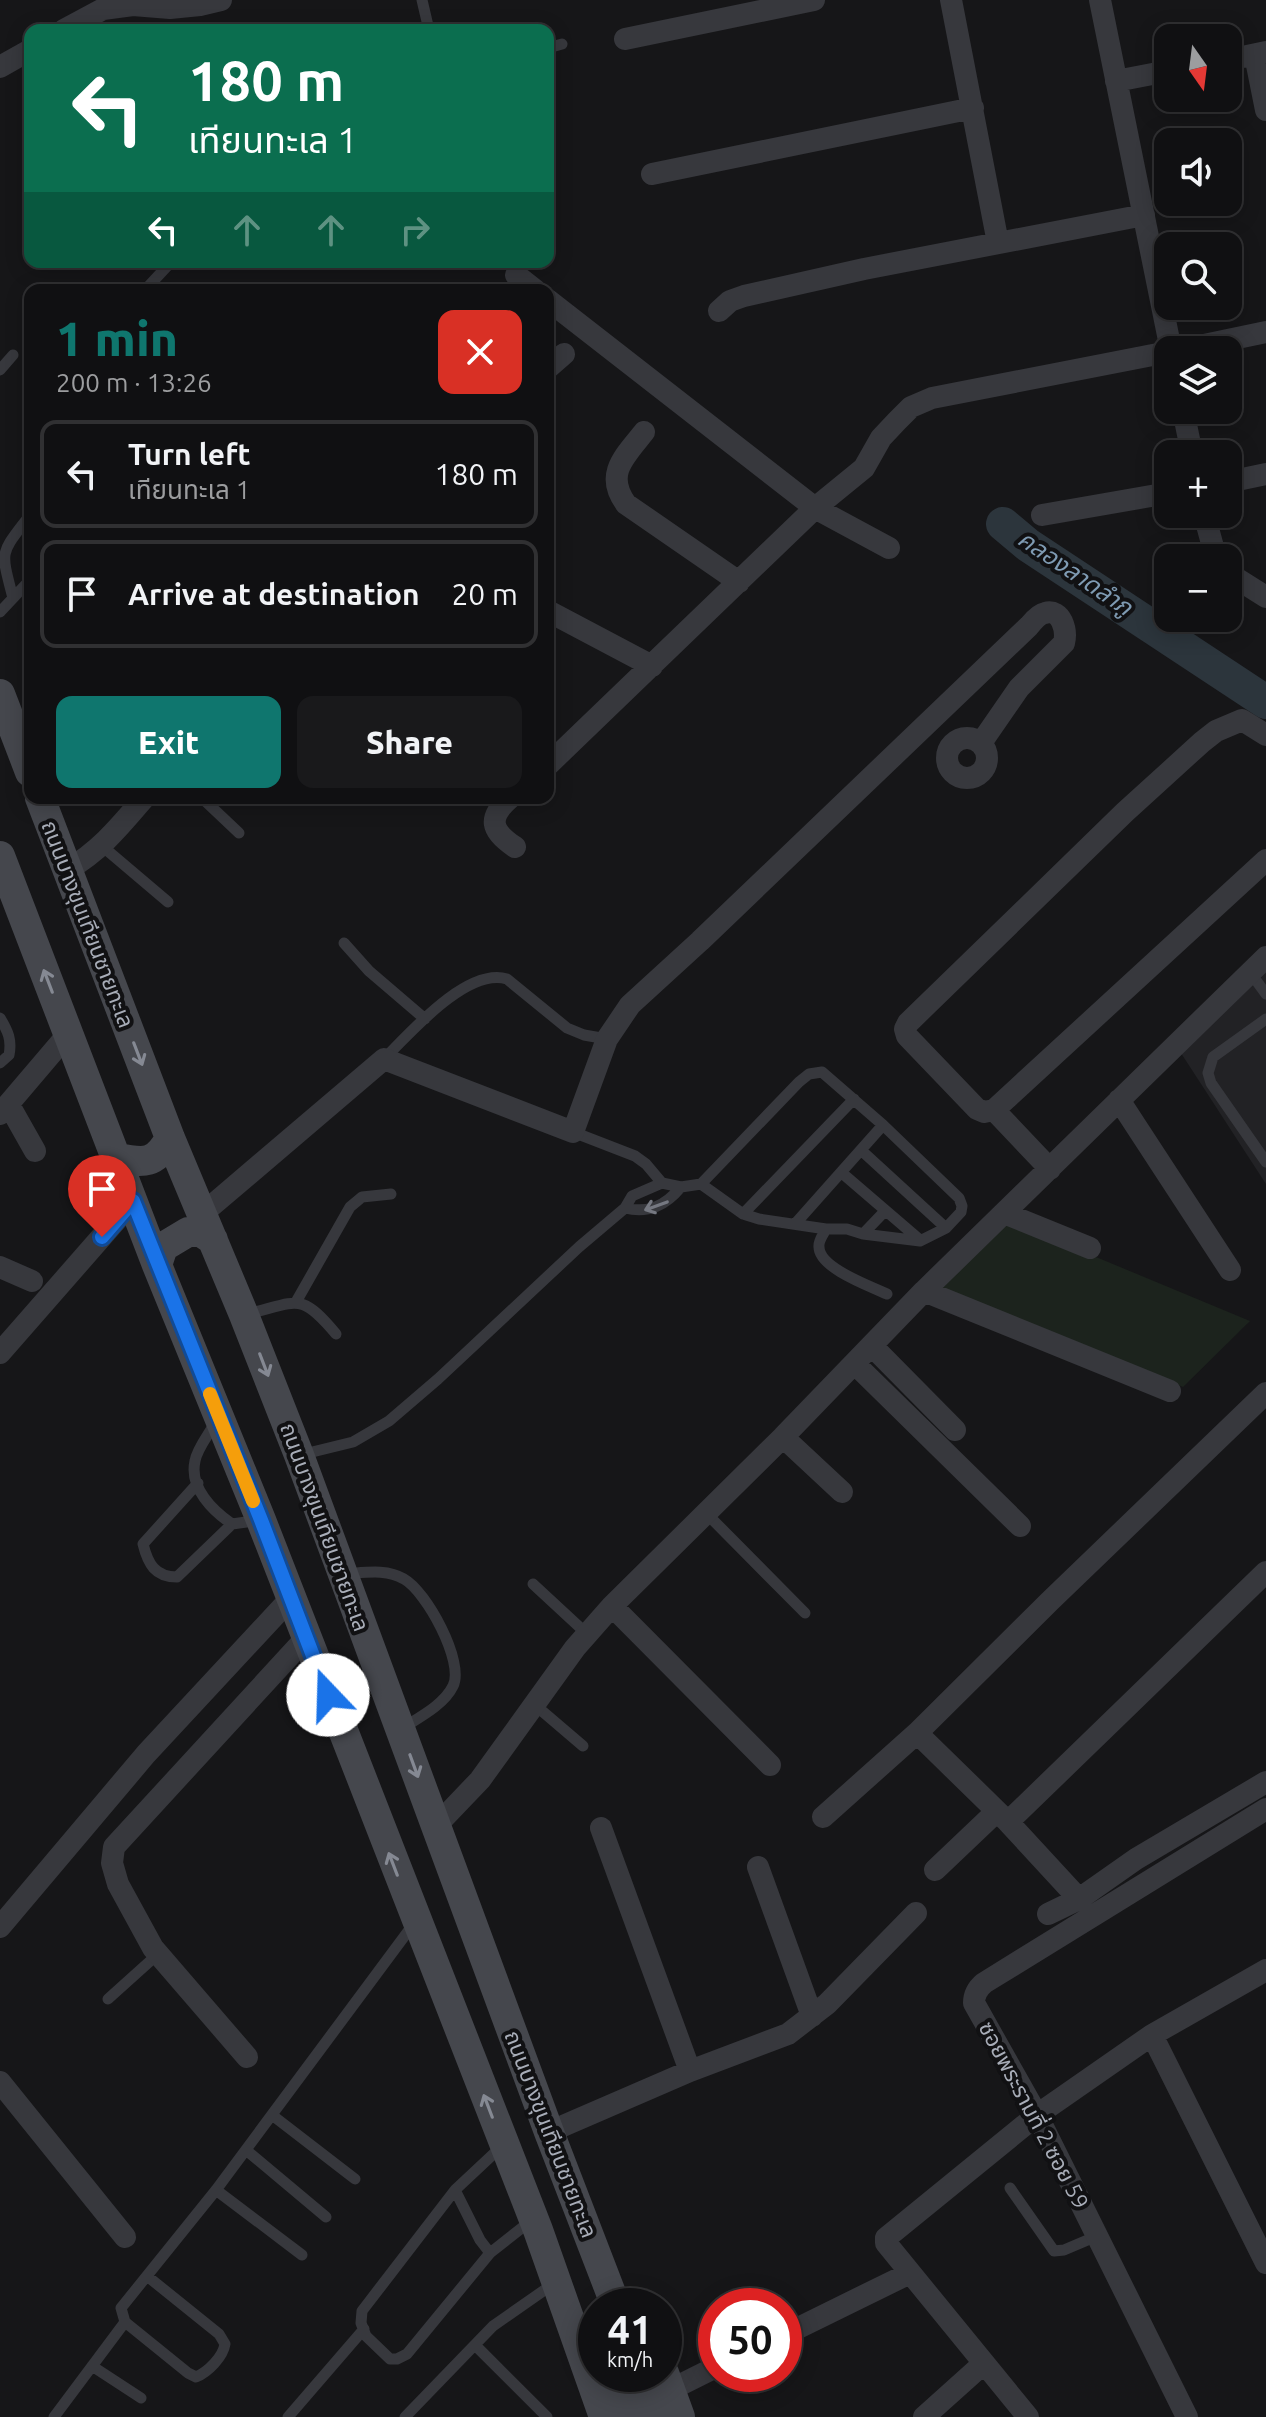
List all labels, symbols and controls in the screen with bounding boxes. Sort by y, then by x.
north arrow [1154,24,1242,112]
map controls [1154,24,1242,632]
text: 180 m [188,49,344,112]
icon: left [56,56,160,160]
text: เทียนทะเล 1 [188,119,357,160]
button: sound [1154,128,1242,216]
icon: left [141,208,185,252]
icon: ahead [225,208,269,252]
icon: ahead [309,208,353,252]
icon: right [393,208,437,252]
button: search [1154,232,1242,320]
button: close [438,310,522,394]
text: 1 min [56,311,178,365]
button: layers [1154,336,1242,424]
text: 200 m · 13:26 [56,368,212,397]
text: Turn left [128,437,250,471]
button: + [1154,440,1242,528]
icon: left [60,452,104,496]
text: 180 m [434,457,518,491]
text: เทียนทะเล 1 [128,475,250,504]
water label: คลองลาดลำภู [1012,525,1138,623]
button: − [1154,544,1242,632]
icon: arrive [60,572,104,616]
text: Arrive at destination [128,577,420,611]
text: 20 m [451,577,518,611]
button: Exit [56,696,281,788]
button: Share [297,696,522,788]
street label: ถนนบางขุนเทียนชายทะเล [36,817,140,1032]
one-way arrow [40,969,54,994]
one-way arrow [132,1041,146,1066]
pin [68,1155,136,1237]
icon: arrive [80,1167,124,1211]
one-way arrow [644,1200,669,1214]
one-way arrow [258,1352,272,1377]
street label: ถนนบางขุนเทียนชายทะเล [274,1419,375,1635]
position arrow [286,1653,370,1737]
one-way arrow [407,1753,422,1778]
one-way arrow [385,1852,399,1877]
street label: ซอยพระรามที่ 2 ซอย 59 [975,2016,1096,2213]
street label: ถนนบางขุนเทียนชายทะเล [499,2027,603,2242]
one-way arrow [480,2094,494,2119]
speed limit sign: 50 [698,2288,802,2392]
text: 41 [607,2307,653,2352]
text: km/h [607,2348,653,2371]

